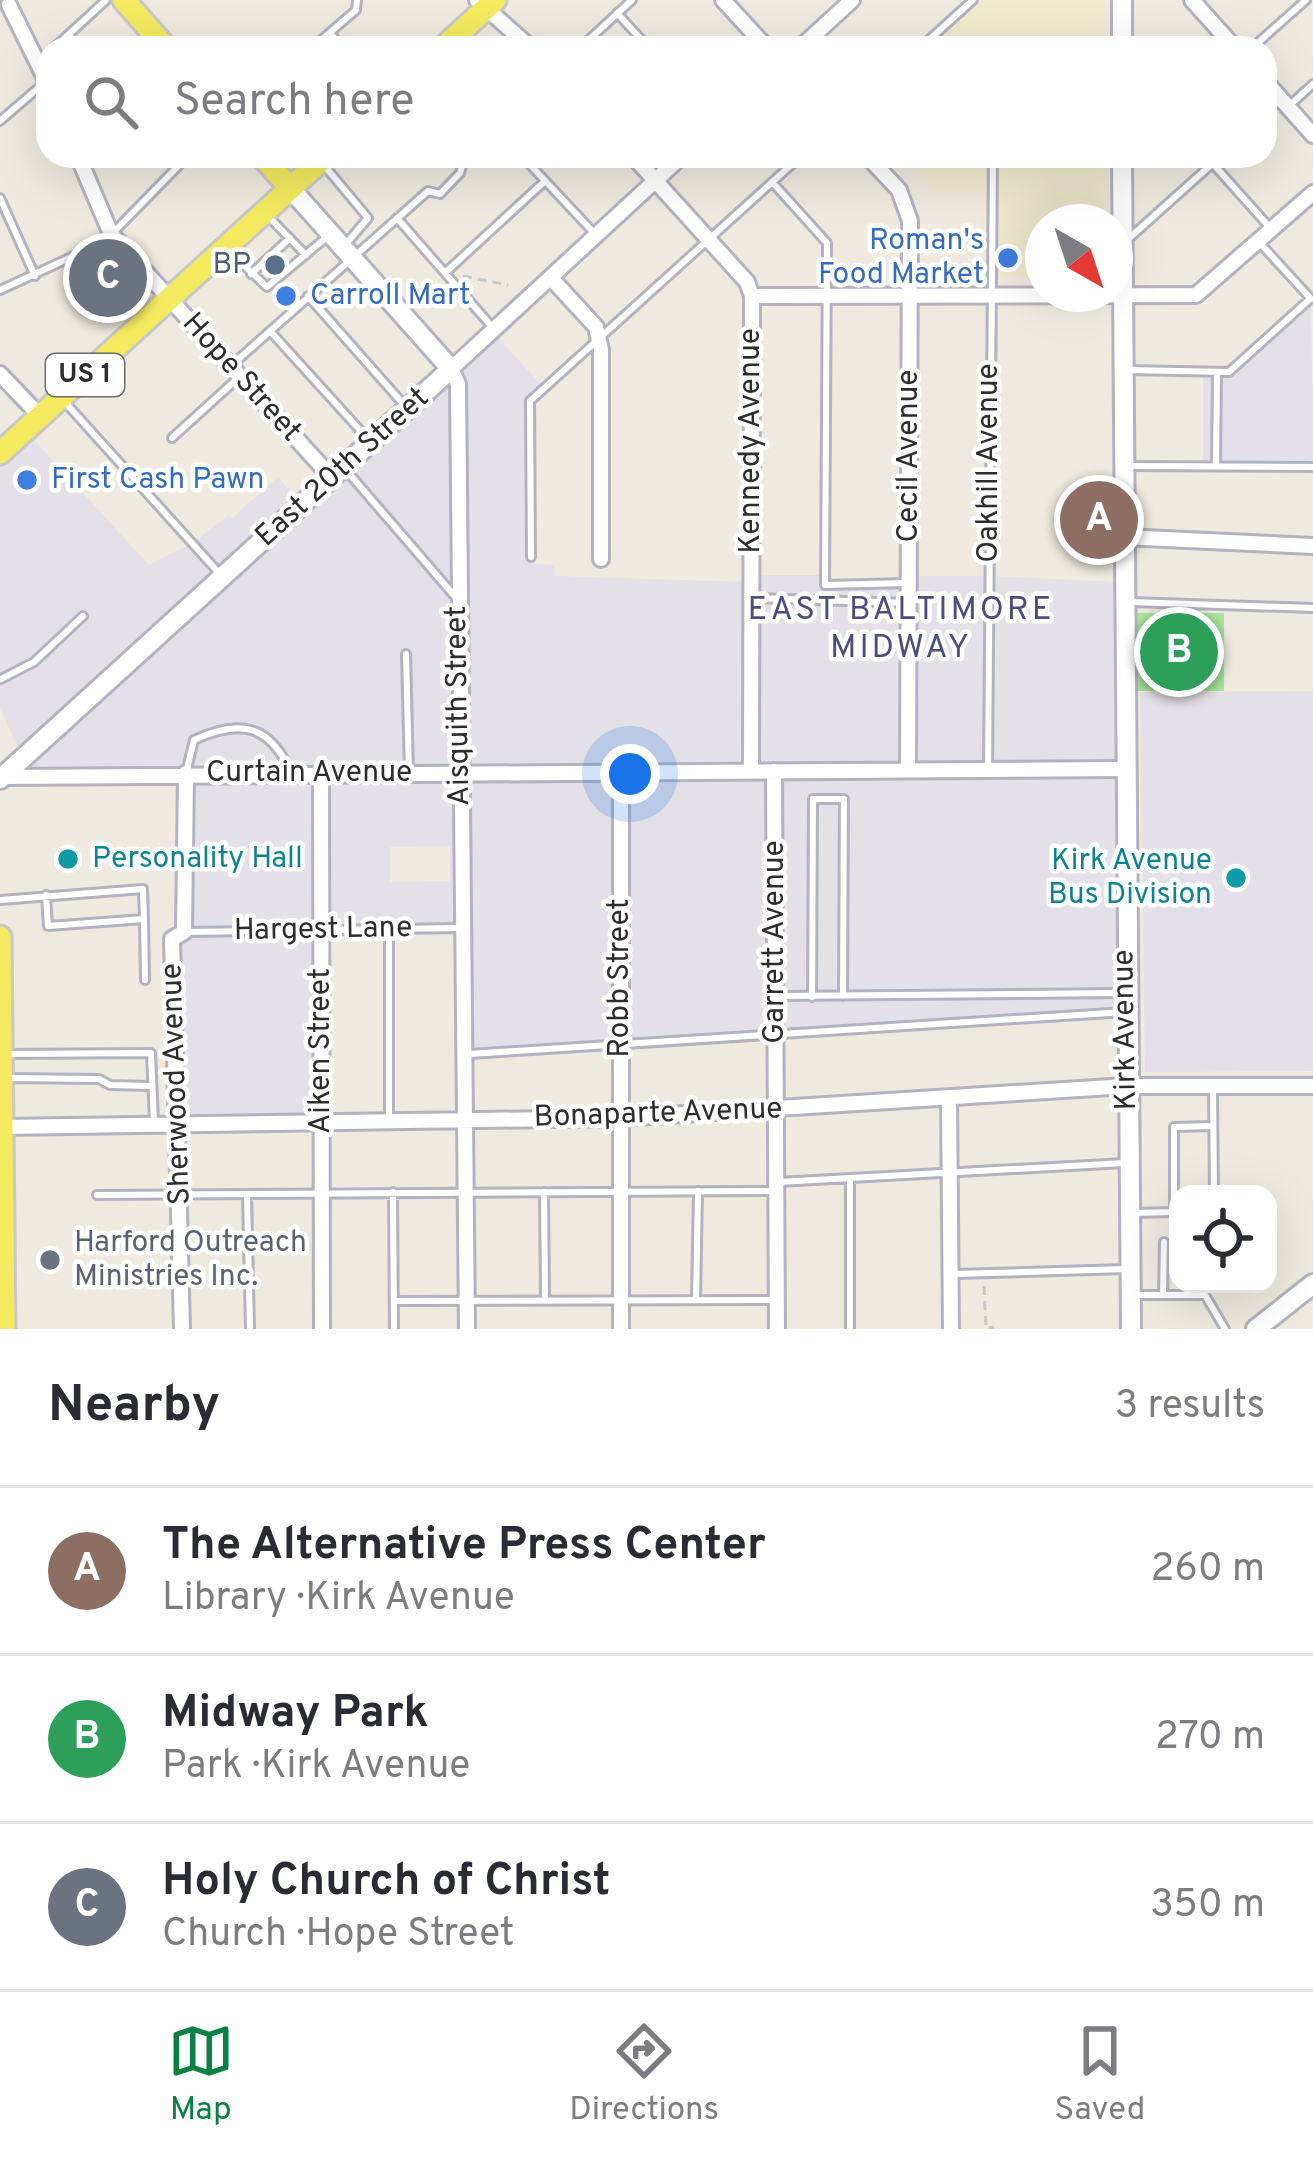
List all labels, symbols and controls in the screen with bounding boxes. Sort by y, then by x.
search box [36,36,1277,168]
icon: search [78,69,144,135]
text: Search here [174,74,414,131]
north arrow [1025,204,1133,312]
place label: Roman's Food Market [818,223,984,294]
pin: C [69,233,147,323]
marker: Roman's Food Market [995,245,1021,271]
place label: BP [213,247,251,284]
marker: BP [262,252,288,278]
place label: Carroll Mart [310,278,470,315]
marker: Carroll Mart [273,283,299,309]
street label: Hope Street [173,306,309,450]
street label: Kennedy Avenue [733,328,770,554]
road number: US 1 [46,354,124,396]
street label: Oakhill Avenue [971,363,1008,563]
street label: Cecil Avenue [891,370,928,542]
street label: East 20th Street [249,380,437,556]
place label: First Cash Pawn [51,462,264,499]
marker: First Cash Pawn [14,467,40,493]
pin: A [1060,475,1138,565]
district label: EAST BALTIMORE MIDWAY [747,590,1055,670]
street label: Aisquith Street [439,605,479,807]
pin: B [1140,607,1218,697]
your location [600,744,660,804]
street label: Curtain Avenue [206,755,412,792]
street label: Garrett Avenue [757,840,794,1044]
place label: Personality Hall [92,841,303,878]
place label: Kirk Avenue Bus Division [1048,843,1212,914]
marker: Personality Hall [55,846,81,872]
marker: Kirk Avenue Bus Division [1223,865,1249,891]
street label: Robb Street [602,898,639,1058]
street label: Hargest Lane [234,910,412,950]
street label: Kirk Avenue [1106,949,1146,1111]
street label: Sherwood Avenue [154,962,200,1206]
street label: Aiken Street [303,968,340,1134]
street label: Bonaparte Avenue [533,1091,783,1137]
map controls [1169,1185,1277,1293]
button: locate [1169,1185,1277,1293]
place label: Harford Outreach Ministries Inc. [74,1225,307,1296]
marker: Harford Outreach Ministries Inc. [37,1247,63,1273]
text: Nearby [48,1375,220,1440]
text: 3 results [1115,1383,1265,1432]
text: The Alternative Press Center [162,1518,766,1575]
text: A [73,1546,101,1595]
text: 260 m [1151,1546,1265,1595]
text: Library · Kirk Avenue [162,1575,515,1624]
text: Midway Park [162,1686,429,1743]
text: B [74,1714,100,1763]
text: 270 m [1155,1714,1265,1763]
text: Park · Kirk Avenue [162,1743,470,1792]
text: Holy Church of Christ [162,1854,610,1911]
text: C [75,1882,99,1931]
text: 350 m [1150,1882,1265,1931]
text: Church · Hope Street [162,1911,515,1960]
tab: Map [168,2018,234,2132]
tab: Directions [569,2018,719,2132]
tab: Saved [1055,2018,1145,2132]

